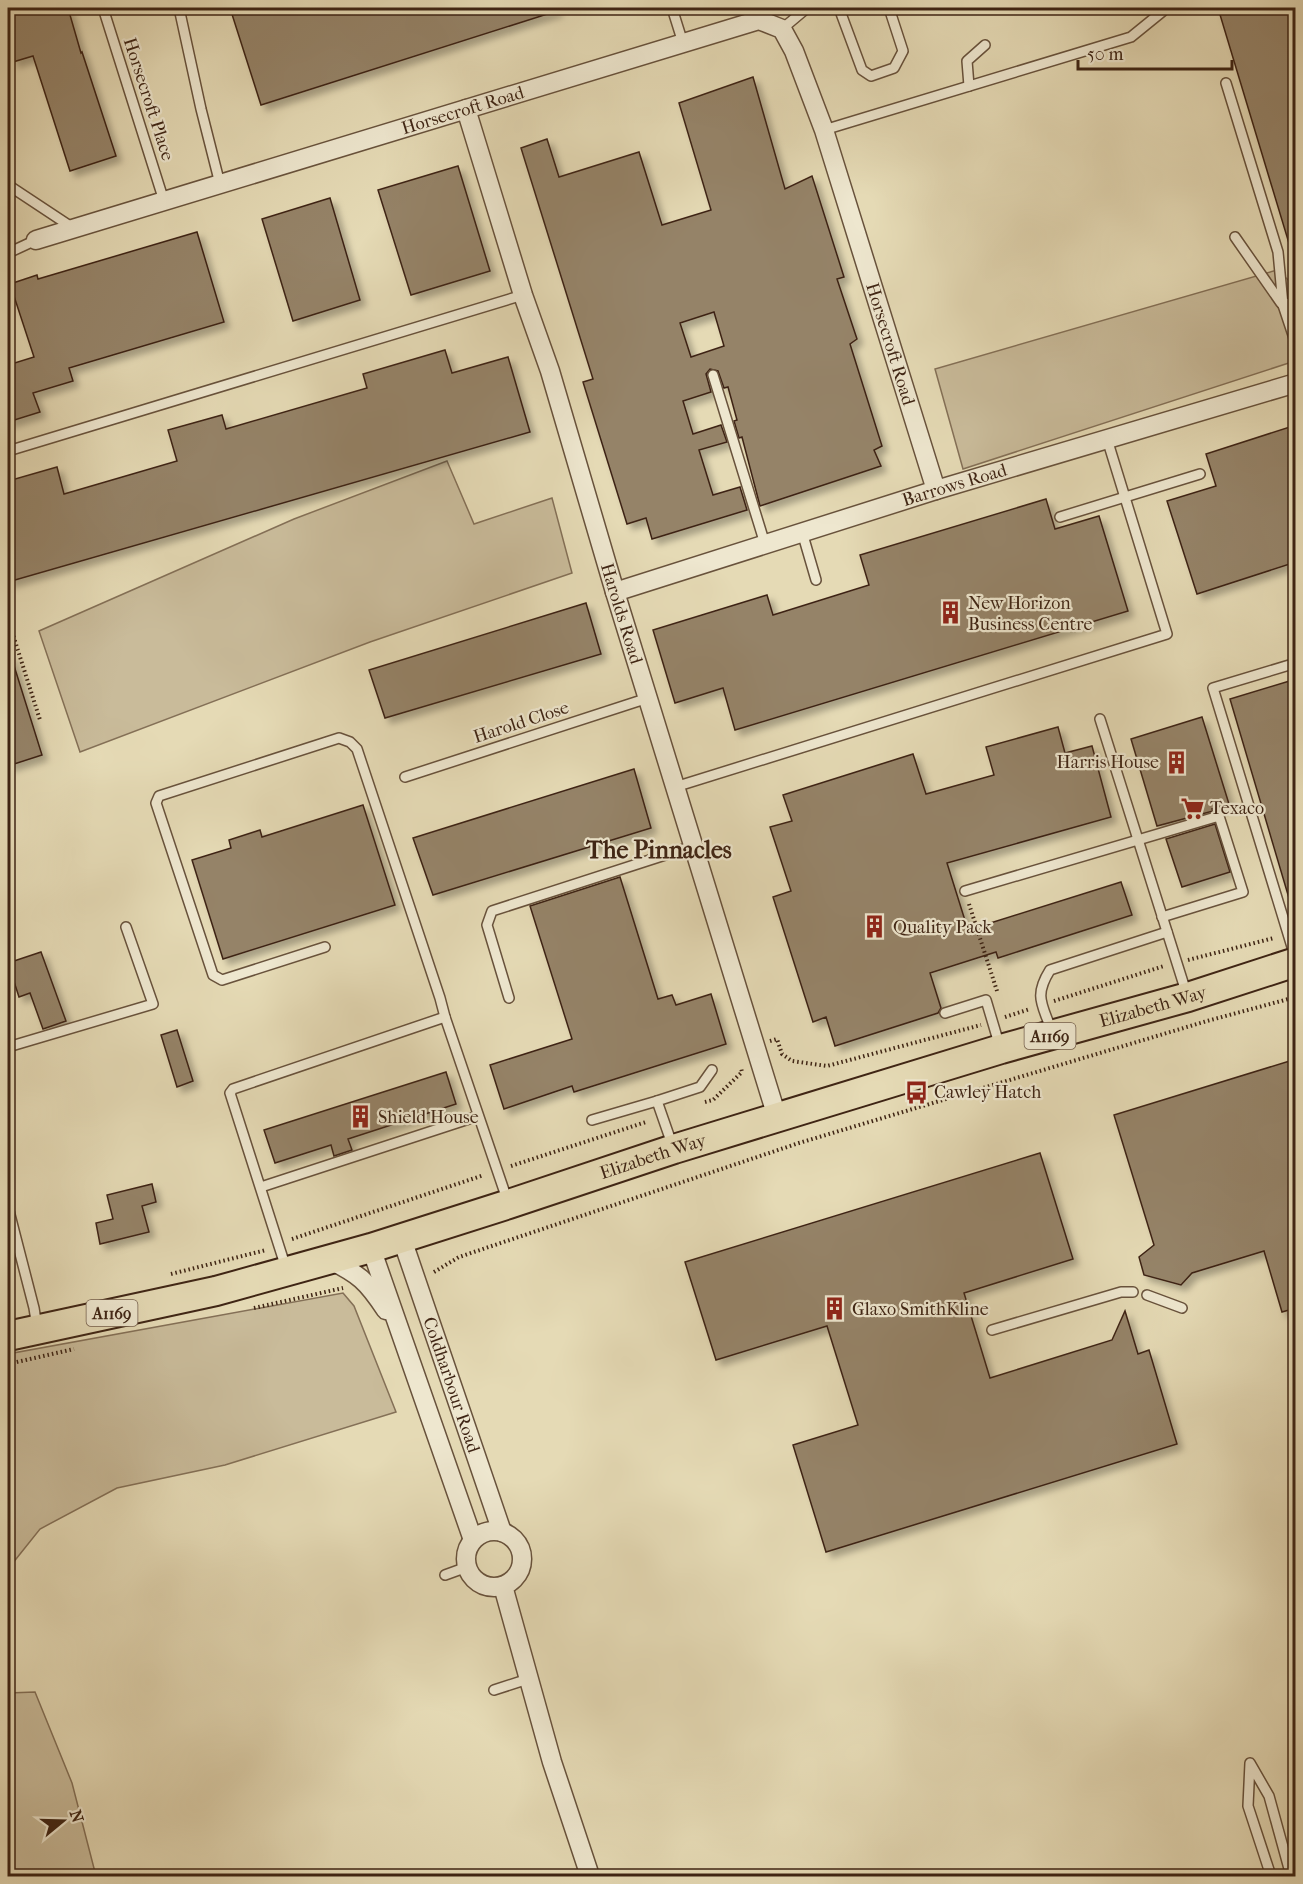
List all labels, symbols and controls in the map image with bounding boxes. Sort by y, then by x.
scale bar [1078,33,1232,71]
street label: Horsecroft Place [119,35,178,163]
text: 50 m [1087,44,1124,65]
street label: Horsecroft Road [399,82,527,139]
street label: Horsecroft Road [861,280,919,408]
street label: Barrows Road [900,459,1010,511]
street label: Harolds Road [596,561,647,667]
place label: New Horizon Business Centre [968,593,1093,635]
building icon: New Horizon Business Centre [937,600,963,626]
street label: Harold Close [471,697,572,748]
building icon: Harris House [1164,749,1190,775]
place label: Harris House [1057,752,1159,773]
supermarket icon: Texaco [1179,795,1205,821]
place label: Texaco [1210,798,1264,819]
district label: The Pinnacles [585,836,732,864]
building icon: Quality Pack [862,914,888,940]
place label: Quality Pack [893,917,992,938]
street label: Elizabeth Way [1097,981,1211,1032]
road number: A1169 [1024,1023,1076,1049]
bus stop icon: Cawley Hatch [903,1079,929,1105]
place label: Cawley Hatch [934,1082,1041,1103]
building icon: Shield House [347,1104,373,1130]
place label: Shield House [378,1107,479,1128]
street label: Elizabeth Way [597,1129,710,1184]
building icon: Glaxo SmithKline [821,1296,847,1322]
place label: Glaxo SmithKline [852,1299,989,1320]
road number: A1169 [86,1300,138,1326]
street label: Coldharbour Road [418,1314,484,1456]
north arrow [33,1791,93,1851]
text: N [66,1807,88,1826]

